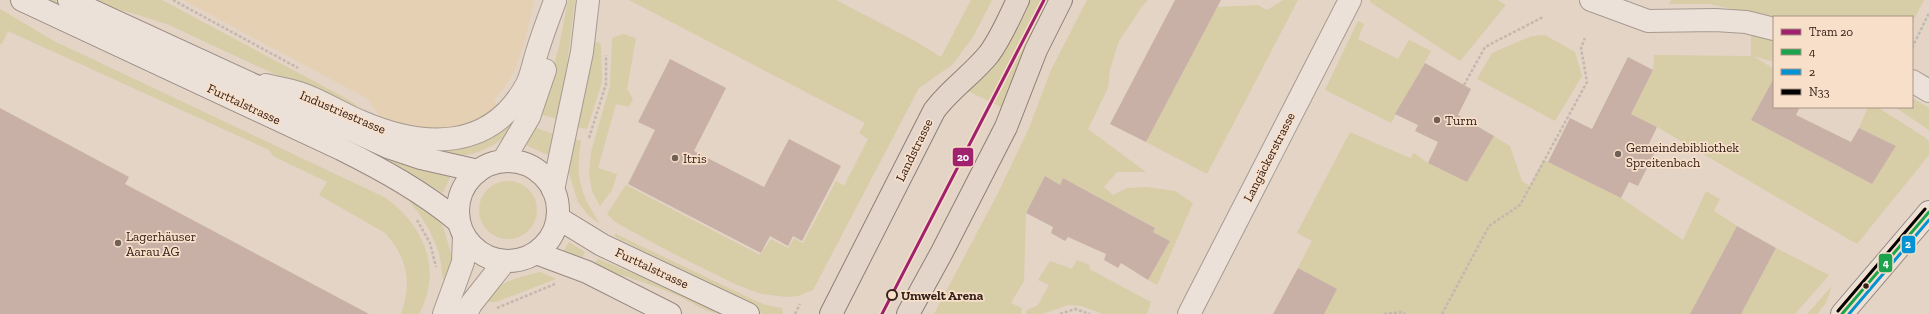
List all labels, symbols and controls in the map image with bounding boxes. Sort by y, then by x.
legend [1773,16,1913,108]
text: Tram 20 [1809,25,1853,39]
text: 4 [1809,45,1816,59]
text: 2 [1809,65,1815,79]
street label: Furttalstrasse [205,80,283,128]
text: N33 [1809,85,1830,99]
street label: Industriestrasse [298,87,388,137]
street label: Langäckerstrasse [1240,110,1298,204]
place label: Turm [1445,113,1478,128]
marker: Turm [1432,115,1442,125]
street label: Landstrasse [892,116,936,184]
place label: Gemeindebibliothek Spreitenbach [1626,140,1739,170]
line badge: 20 [952,147,974,167]
marker: Gemeindebibliothek Spreitenbach [1613,149,1623,159]
place label: Itris [683,151,707,166]
text: 20 [957,151,969,164]
marker: Itris [670,153,680,163]
place label: Lagerhäuser Aarau AG [126,229,196,259]
line badge: 2 [1901,235,1916,254]
marker: Lagerhäuser Aarau AG [113,238,123,248]
text: 2 [1905,238,1911,251]
street label: Furttalstrasse [613,244,691,292]
line badge: 4 [1878,253,1893,273]
text: 4 [1883,257,1890,270]
unlabelled marker [1861,281,1871,291]
place label: Umwelt Arena [901,288,984,303]
marker: Umwelt Arena [886,289,898,301]

